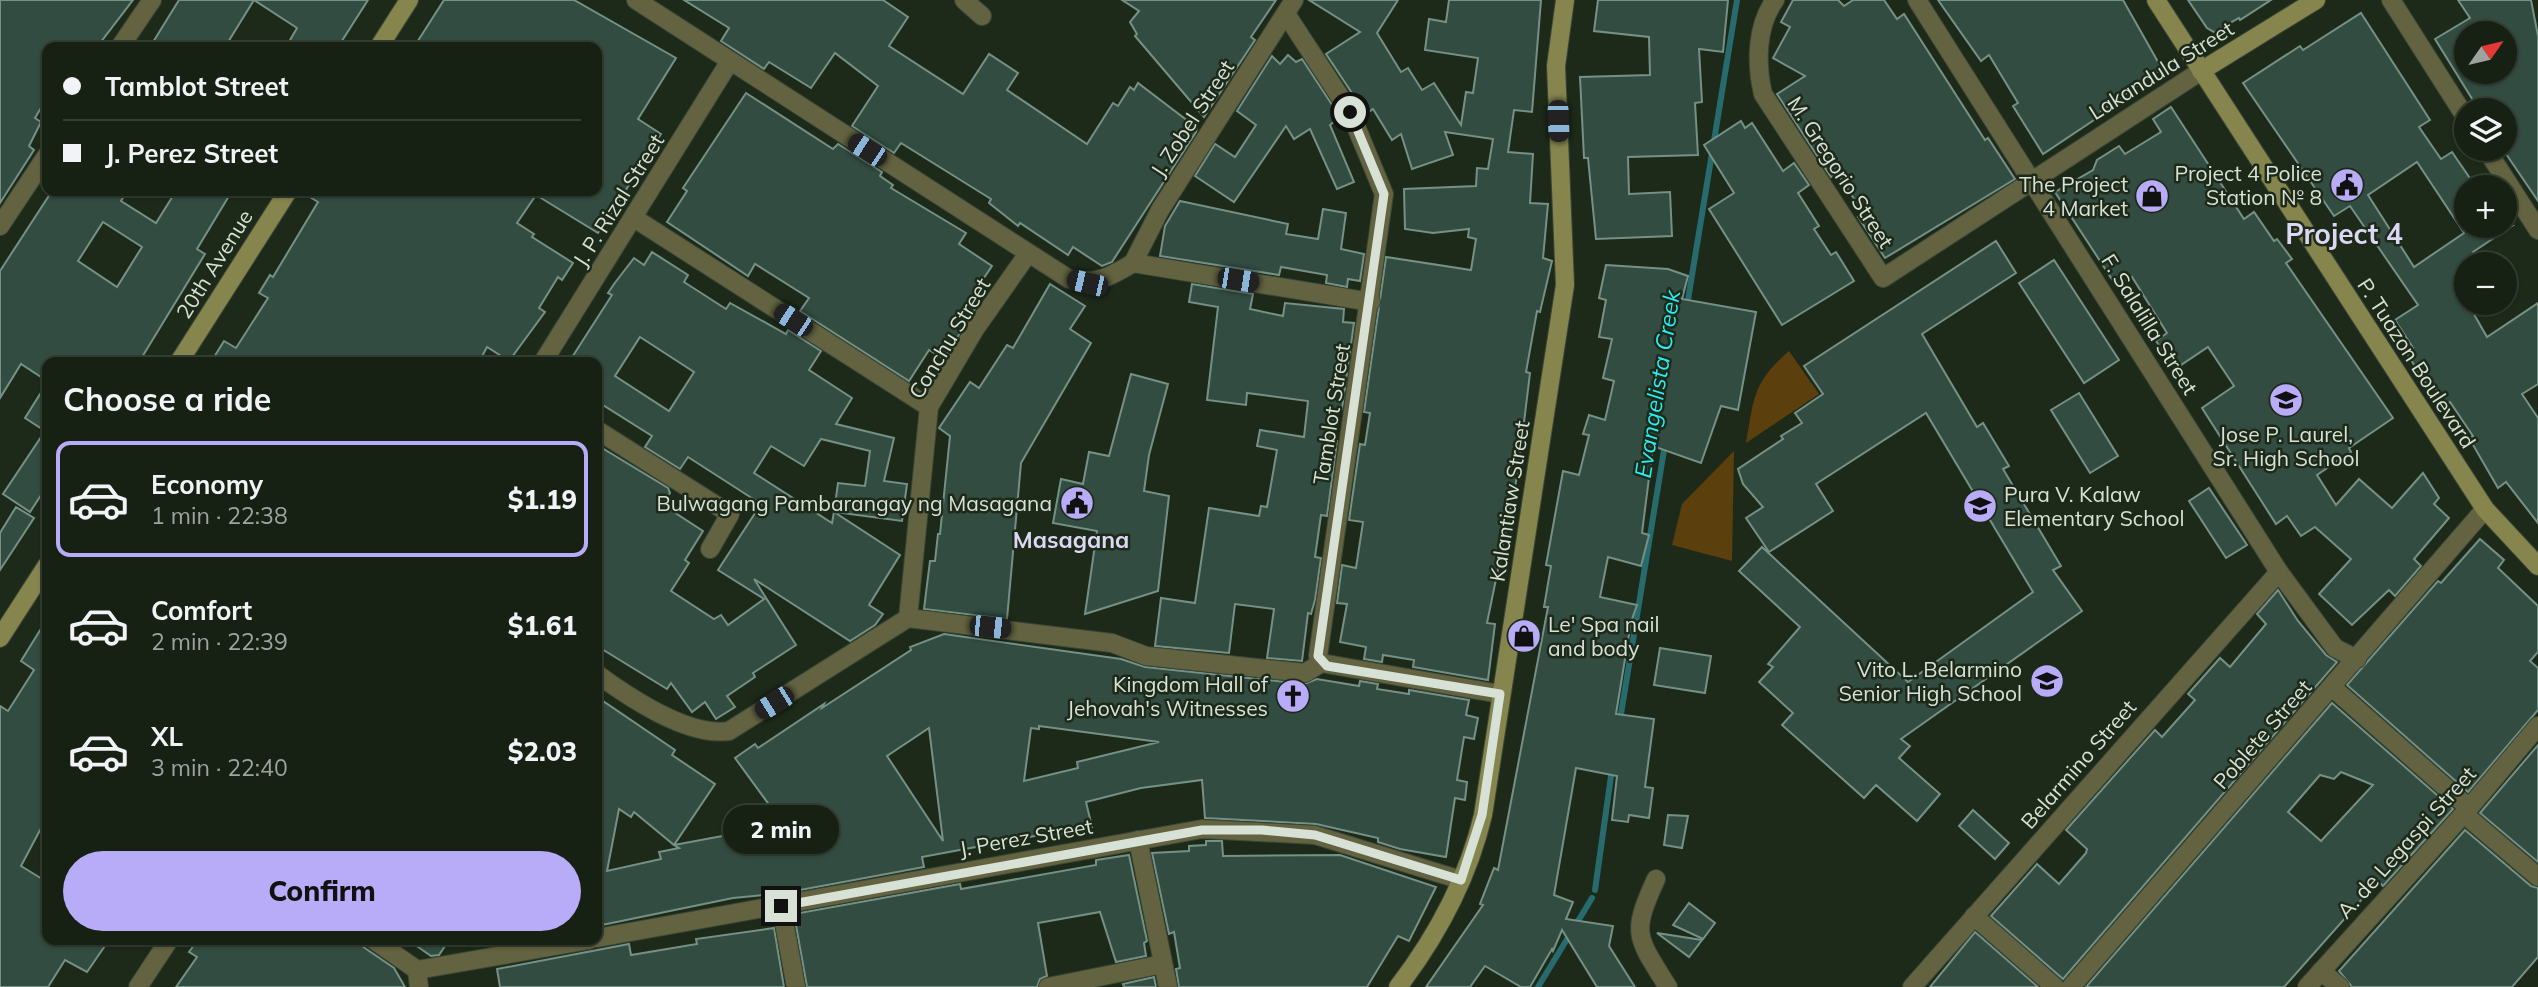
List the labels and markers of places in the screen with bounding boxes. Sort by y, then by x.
place label: Project 4 Police Station № 8 [2175,160,2322,210]
public building icon: Project 4 Police Station № 8 [2328,166,2366,204]
place label: The Project 4 Market [2019,171,2128,221]
shop icon: The Project 4 Market [2133,177,2171,215]
school or university icon: Jose P. Laurel, Sr. High School [2267,381,2305,419]
place label: Jose P. Laurel, Sr. High School [2213,421,2359,471]
place label: Pura V. Kalaw Elementary School [2004,481,2185,531]
public building icon: Bulwagang Pambarangay ng Masagana [1058,484,1096,522]
school or university icon: Pura V. Kalaw Elementary School [1961,487,1999,525]
place label: Bulwagang Pambarangay ng Masagana [656,490,1052,516]
place label: Le' Spa nail and body [1548,611,1660,661]
shop icon: Le' Spa nail and body [1505,617,1543,655]
place label: Vito L. Belarmino Senior High School [1839,656,2022,706]
school or university icon: Vito L. Belarmino Senior High School [2028,662,2066,700]
place label: Kingdom Hall of Jehovah's Witnesses [1067,671,1269,721]
church icon: Kingdom Hall of Jehovah's Witnesses [1274,677,1312,715]

